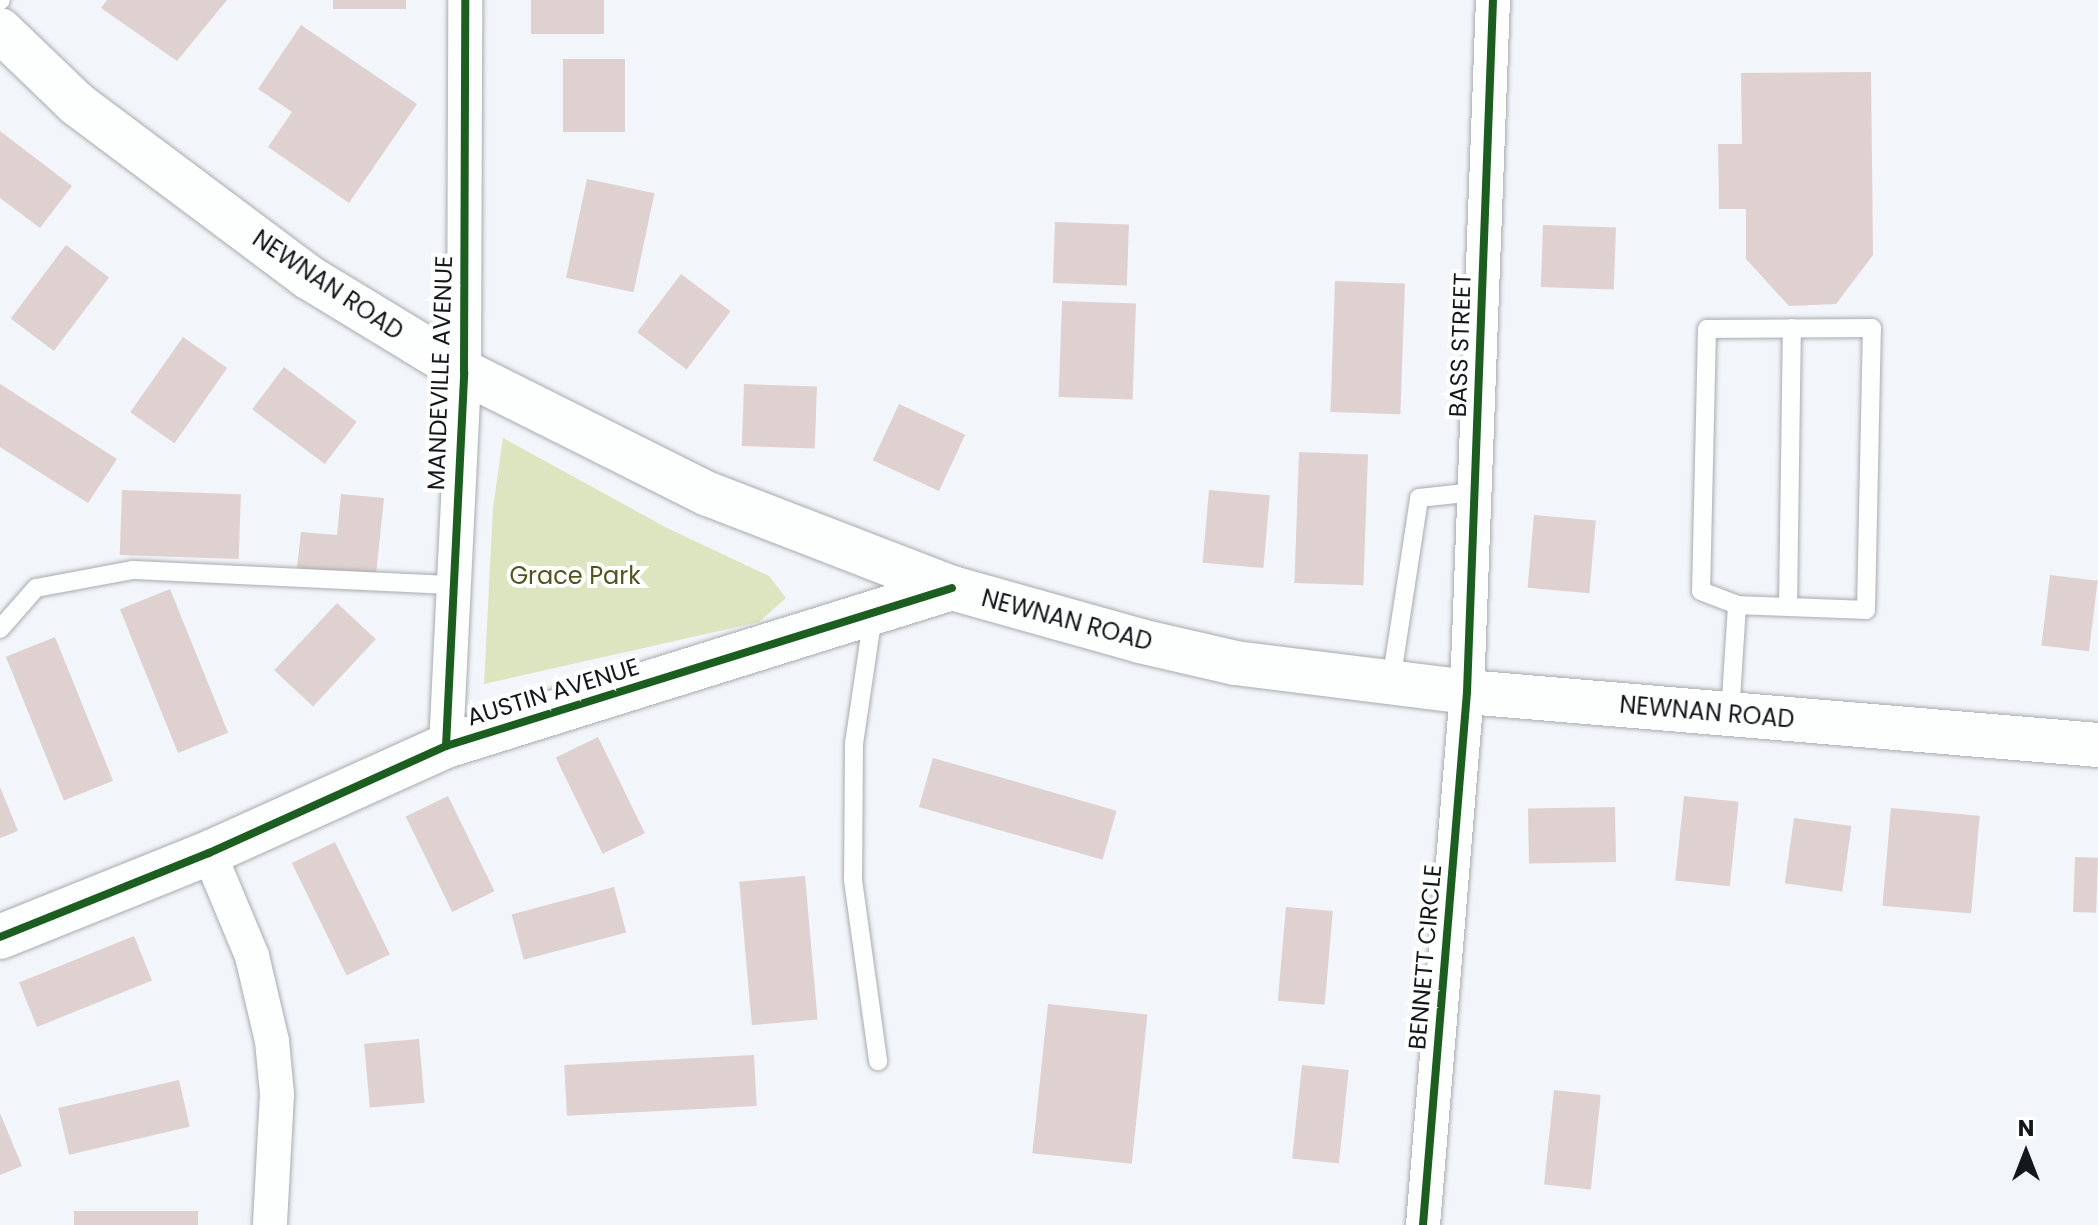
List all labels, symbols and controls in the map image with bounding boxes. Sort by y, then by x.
street label: NEWNAN ROAD [247,224,409,346]
street label: MANDEVILLE AVENUE [422,255,458,491]
street label: BASS STREET [1443,272,1477,418]
park label: Grace Park [509,562,641,590]
street label: NEWNAN ROAD [978,583,1156,657]
street label: AUSTIN AVENUE [463,652,643,732]
street label: NEWNAN ROAD [1618,690,1796,734]
street label: BENNETT CIRCLE [1403,863,1447,1051]
north arrow [1986,1113,2066,1193]
text: N [2018,1113,2034,1144]

